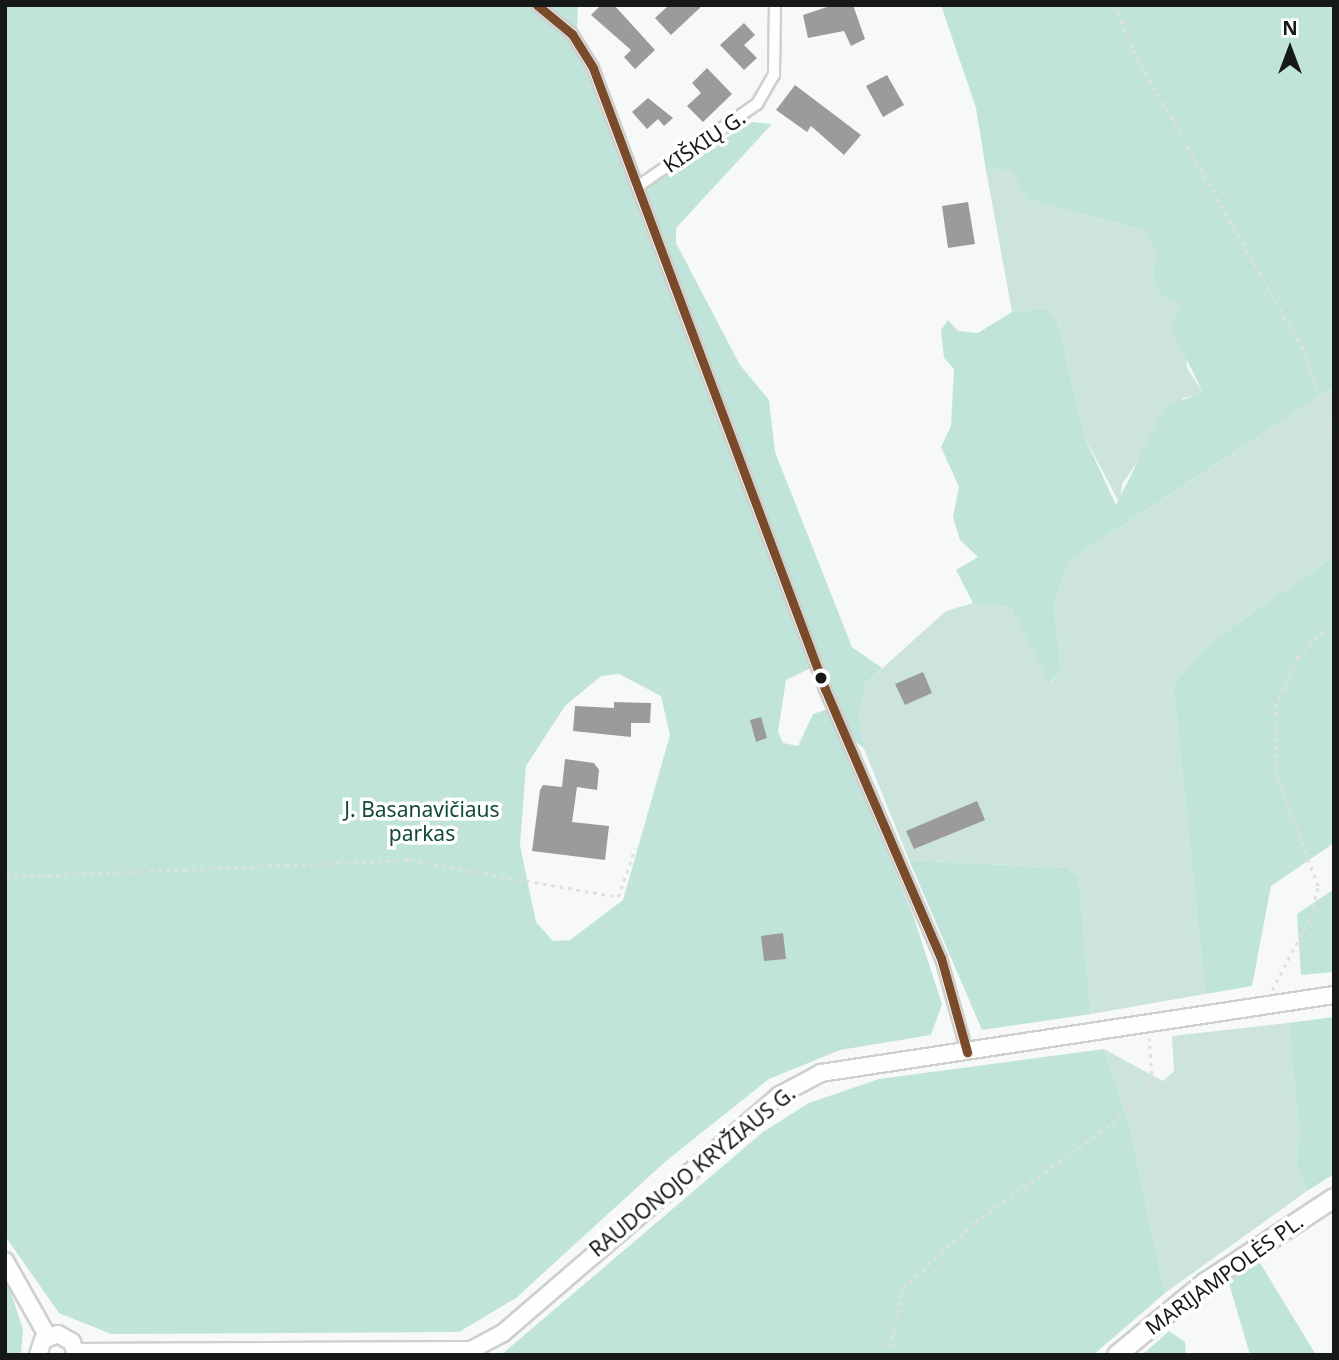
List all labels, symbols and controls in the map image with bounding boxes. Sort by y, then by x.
north arrow [1255,14,1325,84]
text: N [1282,15,1298,41]
street label: KIŠKIŲ G. [658,104,750,178]
unlabelled marker [814,671,828,685]
park label: J. Basanavičiaus parkas [344,796,500,846]
street label: RAUDONOJO KRYŽIAUS G. [584,1080,800,1262]
street label: MARIJAMPOLĖS PL. [1140,1208,1308,1340]

